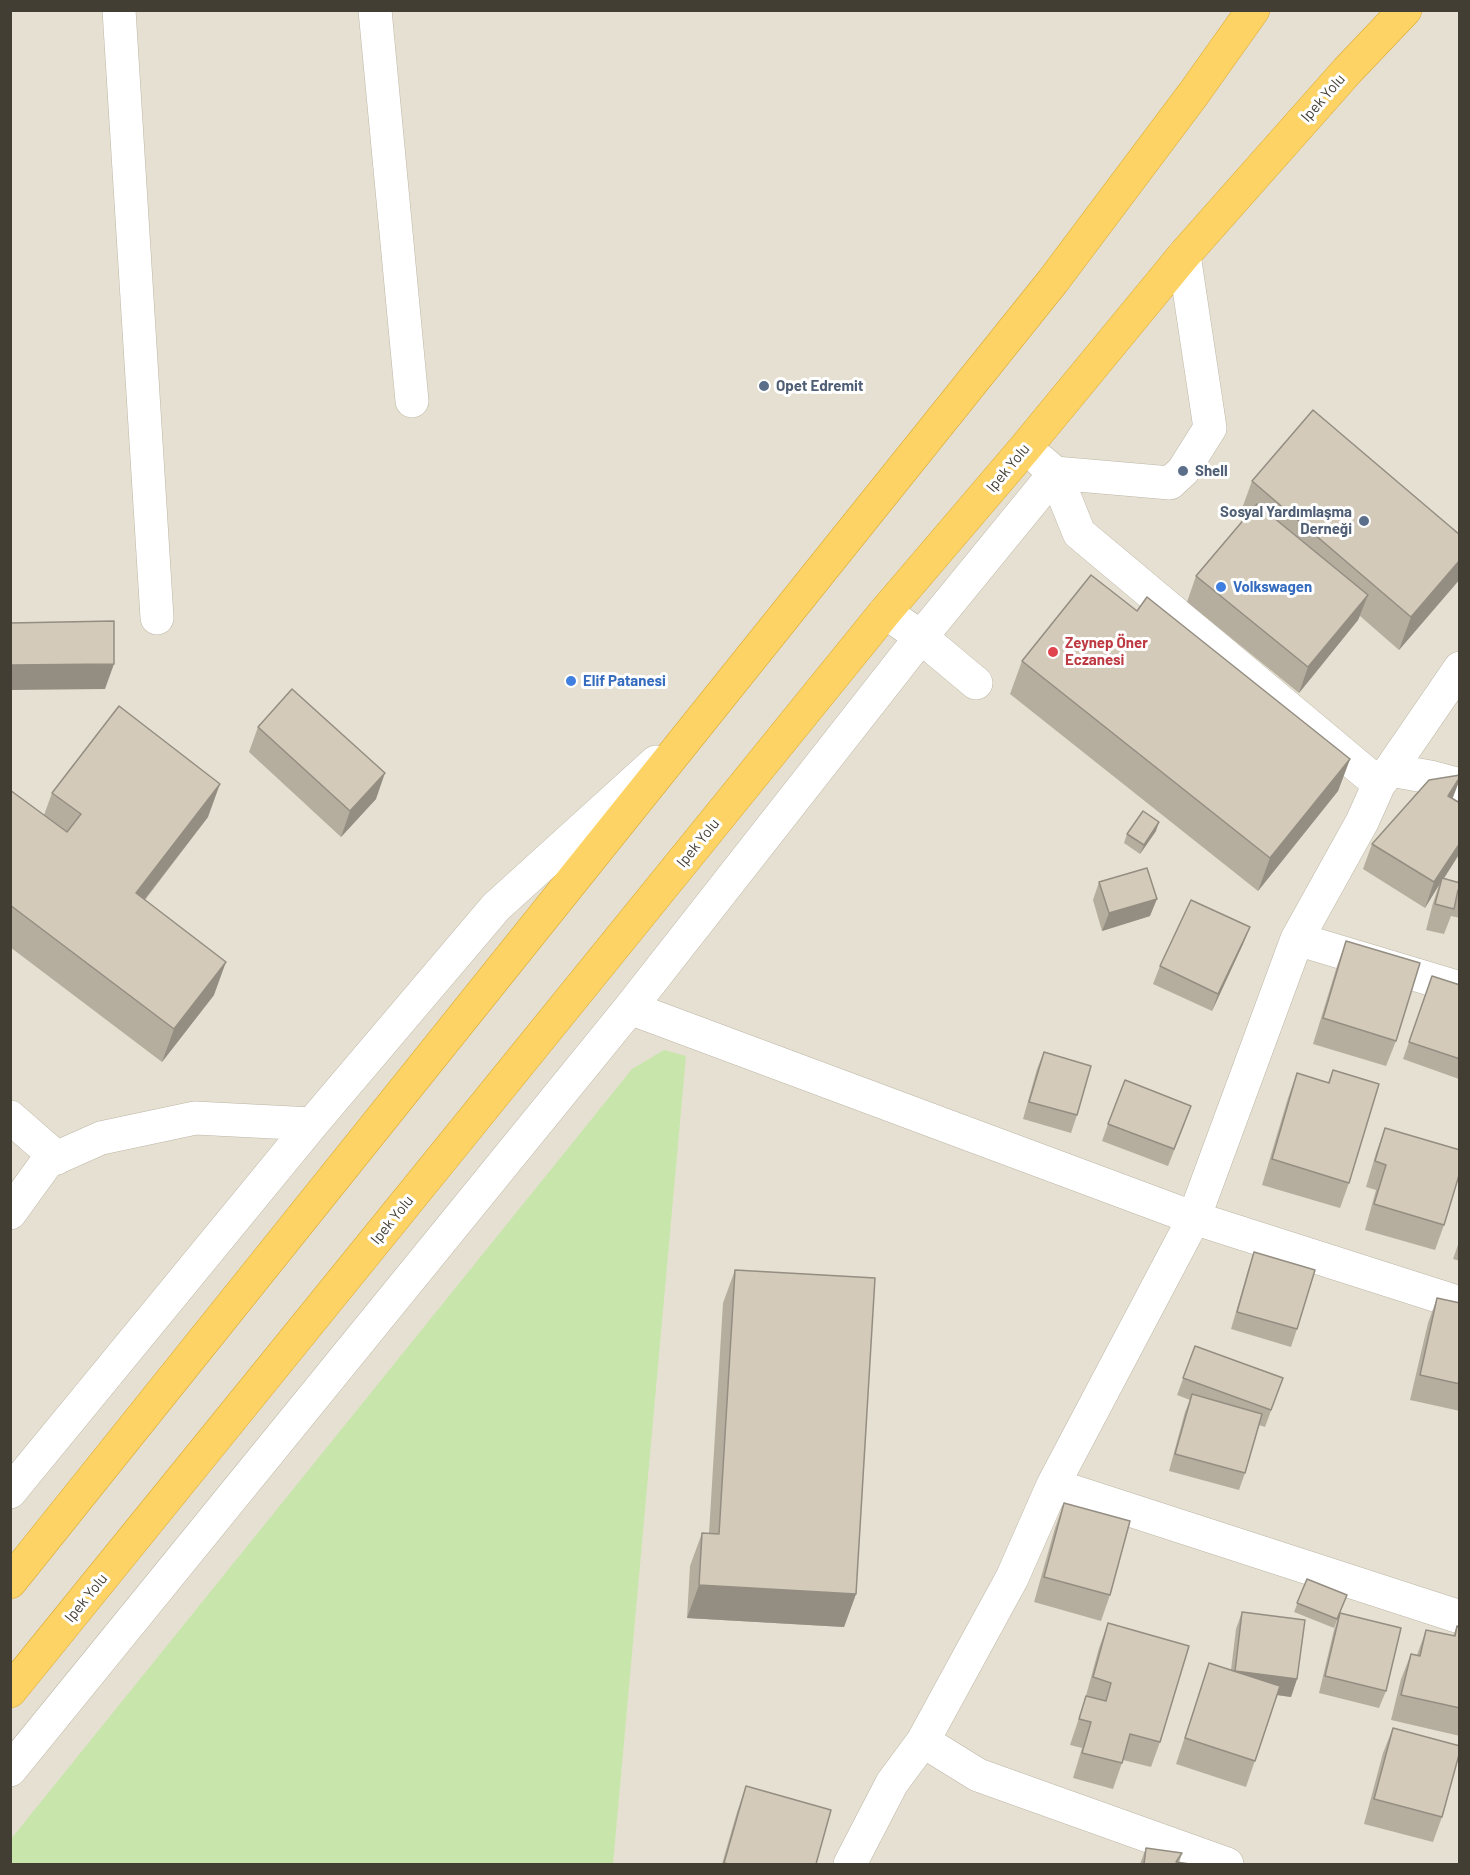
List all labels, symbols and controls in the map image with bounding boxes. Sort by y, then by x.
street label: Ipek Yolu [1297,70,1349,126]
place label: Opet Edremit [776,377,864,395]
marker: Opet Edremit [757,379,771,393]
street label: Ipek Yolu [983,440,1033,496]
place label: Shell [1195,462,1228,480]
marker: Shell [1176,464,1190,478]
place label: Sosyal Yardımlaşma Derneği [1220,503,1352,538]
marker: Sosyal Yardımlaşma Derneği [1357,514,1371,528]
place label: Volkswagen [1233,578,1312,596]
marker: Volkswagen [1214,580,1228,594]
place label: Zeynep Öner Eczanesi [1065,634,1148,669]
marker: Zeynep Öner Eczanesi [1046,645,1060,659]
place label: Elif Patanesi [583,672,666,690]
marker: Elif Patanesi [564,674,578,688]
street label: Ipek Yolu [673,815,723,871]
street label: Ipek Yolu [367,1192,417,1248]
street label: Ipek Yolu [61,1570,111,1626]

